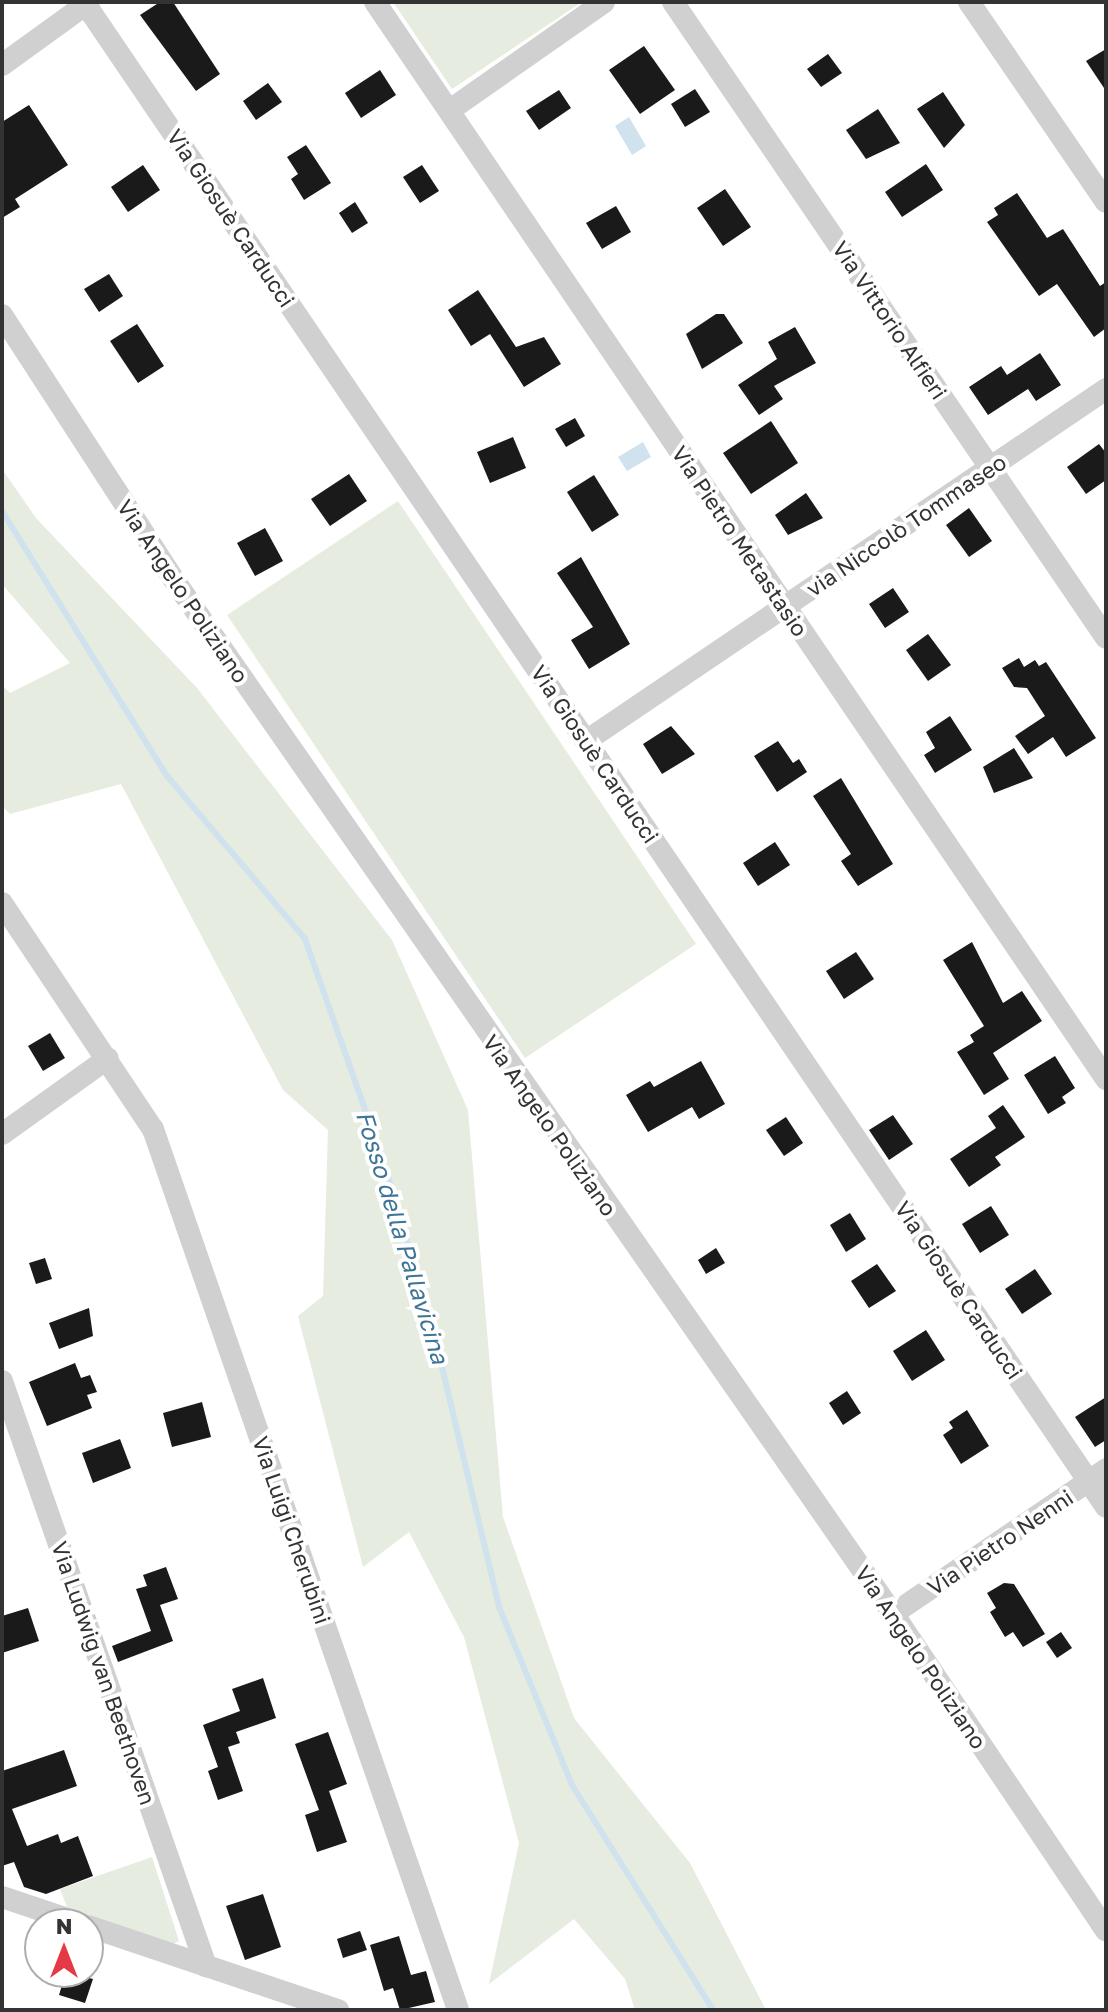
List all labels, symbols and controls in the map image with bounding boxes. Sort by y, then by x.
street label: Via Giosuè Carducci [162,124,300,312]
street label: Via Vittorio Alfieri [827,236,953,404]
street label: Via Pietro Metastasio [666,441,814,641]
street label: via Niccolò Tommaseo [801,448,1011,602]
street label: Via Angelo Poliziano [112,494,254,688]
street label: Via Giosuè Carducci [526,660,664,848]
street label: Via Angelo Poliziano [477,1029,623,1221]
water label: Fosso della Pallavicina [351,1107,455,1367]
street label: Via Giosuè Carducci [890,1196,1028,1384]
street label: Via Luigi Cherubini [247,1433,337,1627]
street label: Via Pietro Nenni [922,1484,1078,1600]
street label: Via Ludwig van Beethoven [46,1538,162,1808]
street label: Via Angelo Poliziano [850,1560,992,1754]
north arrow [24,1908,104,1988]
text: N [56,1912,72,1939]

